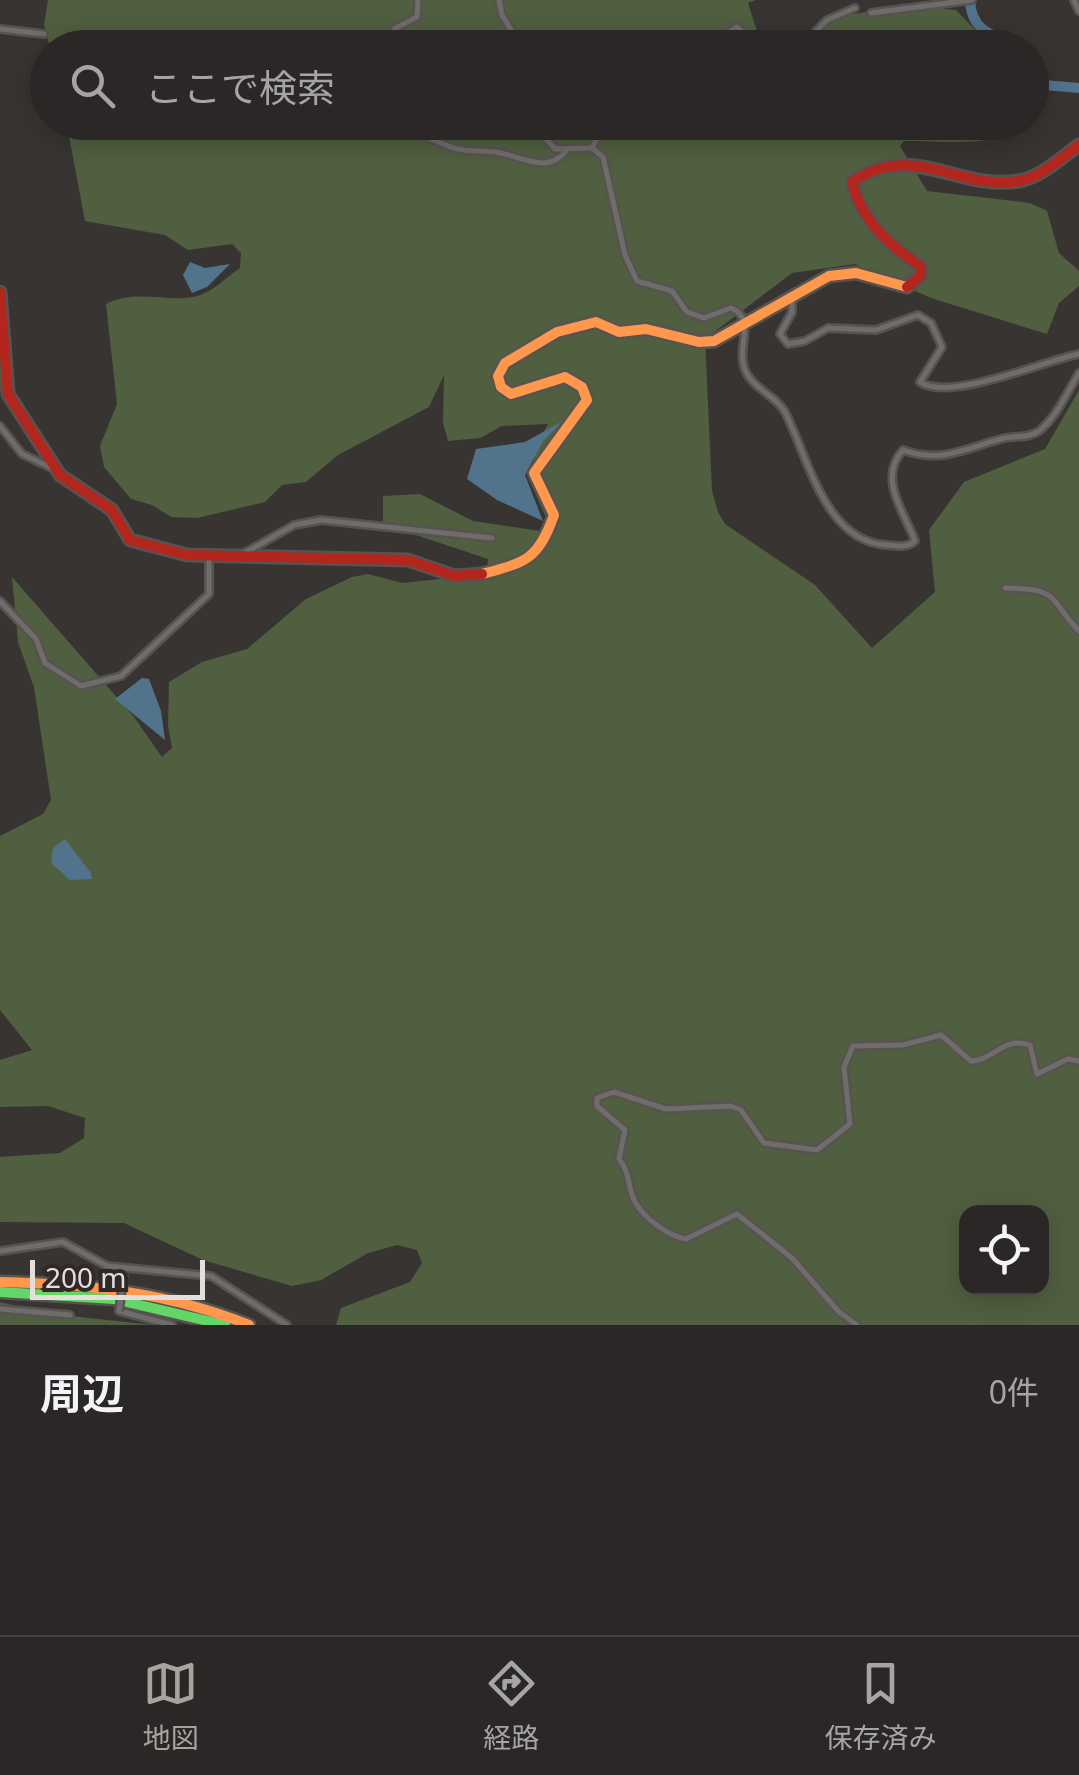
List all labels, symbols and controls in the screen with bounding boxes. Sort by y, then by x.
search box [30,30,1049,140]
icon: search [65,58,120,113]
text: ここで検索 [145,61,335,113]
map controls [959,1205,1049,1295]
button: locate [959,1205,1049,1295]
scale bar [30,1255,205,1300]
text: 200 m [45,1258,127,1296]
text: 周辺 [40,1364,124,1421]
text: 0件 [989,1370,1039,1413]
tab: 地図 [142,1656,199,1756]
tab: 経路 [483,1656,540,1756]
tab: 保存済み [824,1656,937,1756]

